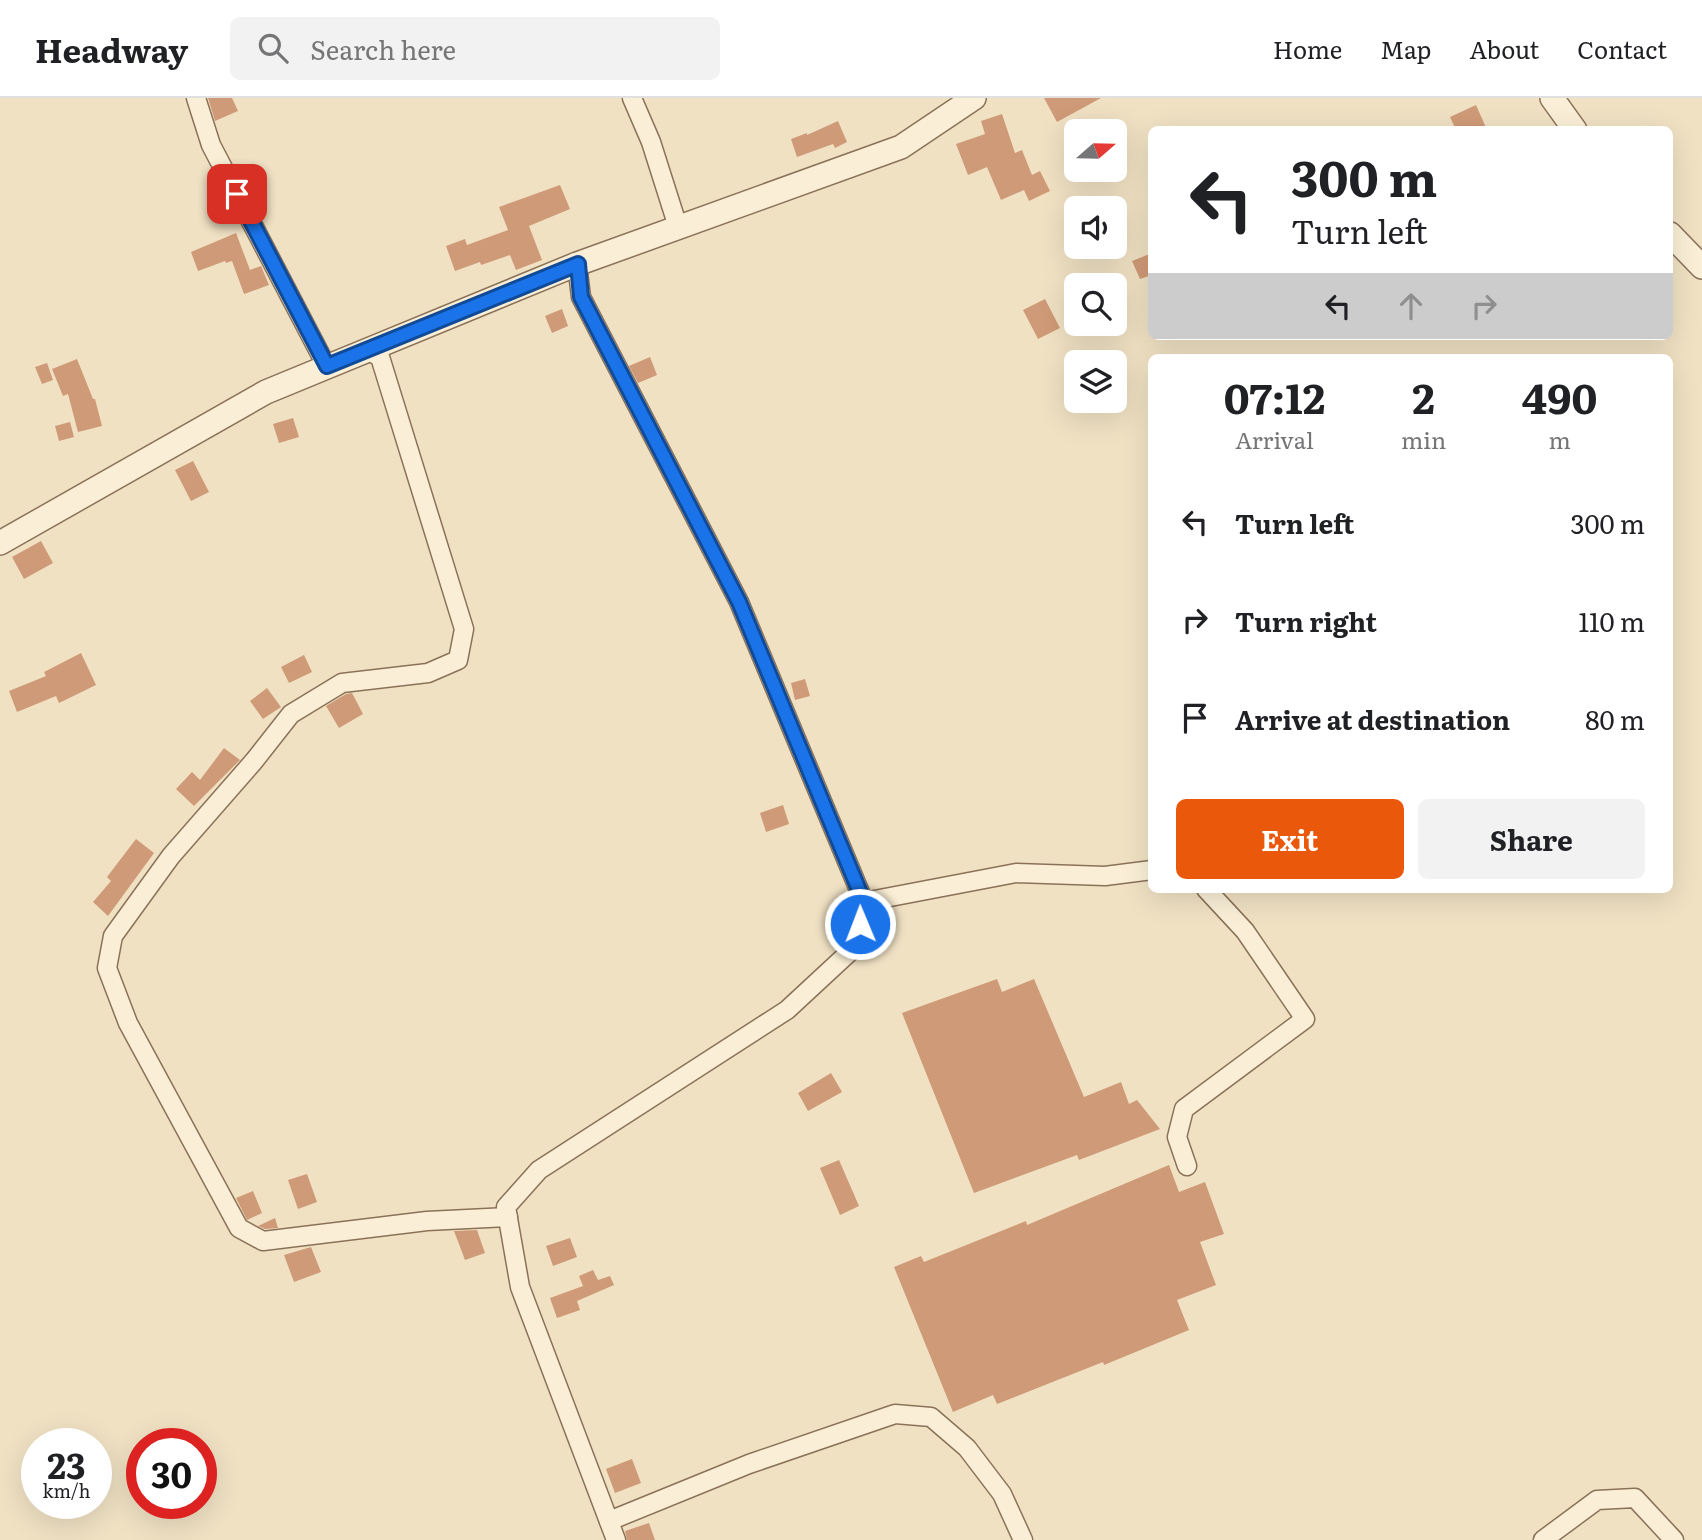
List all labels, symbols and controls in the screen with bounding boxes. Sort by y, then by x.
search box [230,17,720,80]
text: Headway [35,24,188,73]
icon: search [254,29,292,67]
text: Search here [310,29,456,68]
text: Home [1273,31,1342,66]
text: Map [1380,31,1431,66]
text: About [1469,31,1539,66]
text: Contact [1577,31,1667,66]
north arrow [1064,119,1127,182]
map controls [1064,119,1127,413]
text: 300 m [1291,139,1437,212]
icon: left [1176,154,1267,245]
pin [207,164,267,224]
icon: arrive [218,175,256,213]
button: sound [1064,196,1127,259]
text: Turn left [1291,206,1428,254]
button: search [1064,273,1127,336]
icon: left [1319,287,1357,325]
icon: ahead [1392,287,1430,325]
icon: right [1465,287,1503,325]
button: layers [1064,350,1127,413]
text: 07:12 [1224,365,1325,427]
text: 2 [1412,365,1435,427]
text: 490 [1522,365,1597,427]
text: Arrival [1235,422,1314,456]
text: min [1401,422,1446,456]
text: m [1548,422,1571,456]
icon: left [1176,503,1214,541]
text: Turn left [1235,503,1354,542]
text: 300 m [1570,503,1645,542]
icon: right [1176,601,1214,639]
text: Turn right [1235,601,1377,640]
text: 110 m [1578,601,1645,640]
icon: arrive [1176,699,1214,737]
text: Arrive at destination [1235,699,1510,738]
text: 80 m [1585,699,1645,738]
button: Exit [1176,799,1404,879]
button: Share [1418,799,1645,879]
position arrow [823,887,897,961]
speed limit sign: 30 [126,1428,217,1519]
text: 23 [47,1438,86,1490]
text: km/h [43,1477,90,1504]

